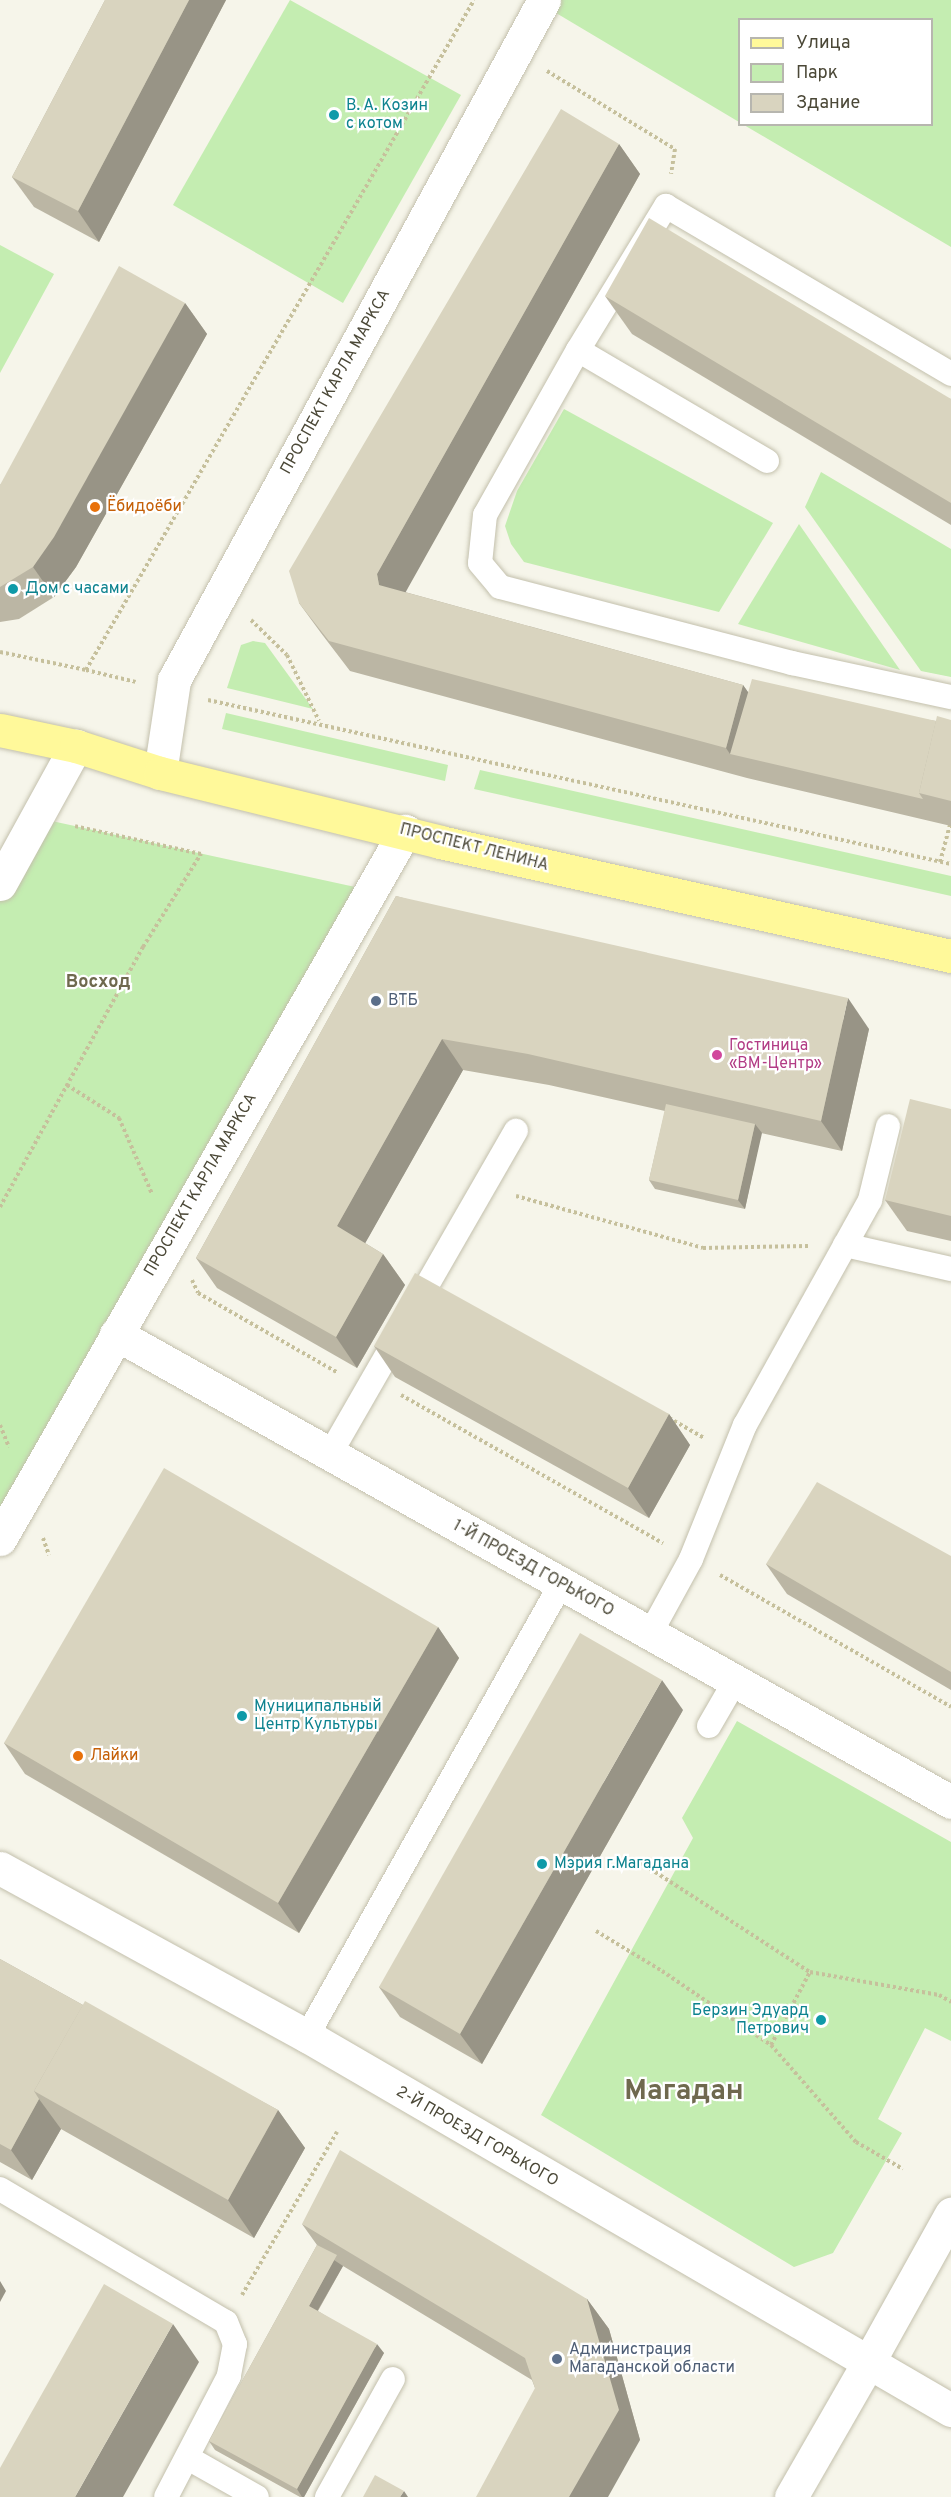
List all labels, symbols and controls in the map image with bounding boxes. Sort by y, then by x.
legend [738,18,933,126]
text: Улица [796,32,850,55]
text: Парк [796,62,838,85]
text: Здание [796,92,860,115]
place label: В. А. Козин с котом [346,96,429,134]
marker: В. А. Козин с котом [327,108,341,122]
street label: ПРОСПЕКТ КАРЛА МАРКСА [277,286,395,478]
place label: Ёбидоёби [107,497,182,517]
marker: Ёбидоёби [88,500,102,514]
place label: Дом с часами [25,579,129,599]
marker: Дом с часами [6,582,20,596]
street label: ПРОСПЕКТ ЛЕНИНА [397,820,551,876]
district label: Восход [66,972,130,994]
place label: ВТБ [388,991,418,1011]
marker: ВТБ [369,994,383,1008]
place label: Гостиница «ВМ-Центр» [729,1036,822,1074]
marker: Гостиница «ВМ-Центр» [710,1048,724,1062]
street label: ПРОСПЕКТ КАРЛА МАРКСА [140,1089,262,1281]
street label: 1-Й ПРОЕЗД ГОРЬКОГО [449,1517,617,1621]
place label: Муниципальный Центр Культуры [254,1697,382,1735]
marker: Муниципальный Центр Культуры [235,1709,249,1723]
place label: Лайки [90,1746,139,1766]
marker: Лайки [71,1749,85,1763]
place label: Мэрия г.Магадана [554,1854,689,1874]
marker: Мэрия г.Магадана [535,1857,549,1871]
place label: Берзин Эдуард Петрович [692,2001,809,2039]
marker: Берзин Эдуард Петрович [814,2013,828,2027]
district label: Магадан [624,2075,744,2109]
street label: 2-Й ПРОЕЗД ГОРЬКОГО [392,2083,562,2191]
place label: Администрация Магаданской области [569,2340,735,2378]
marker: Администрация Магаданской области [550,2352,564,2366]

